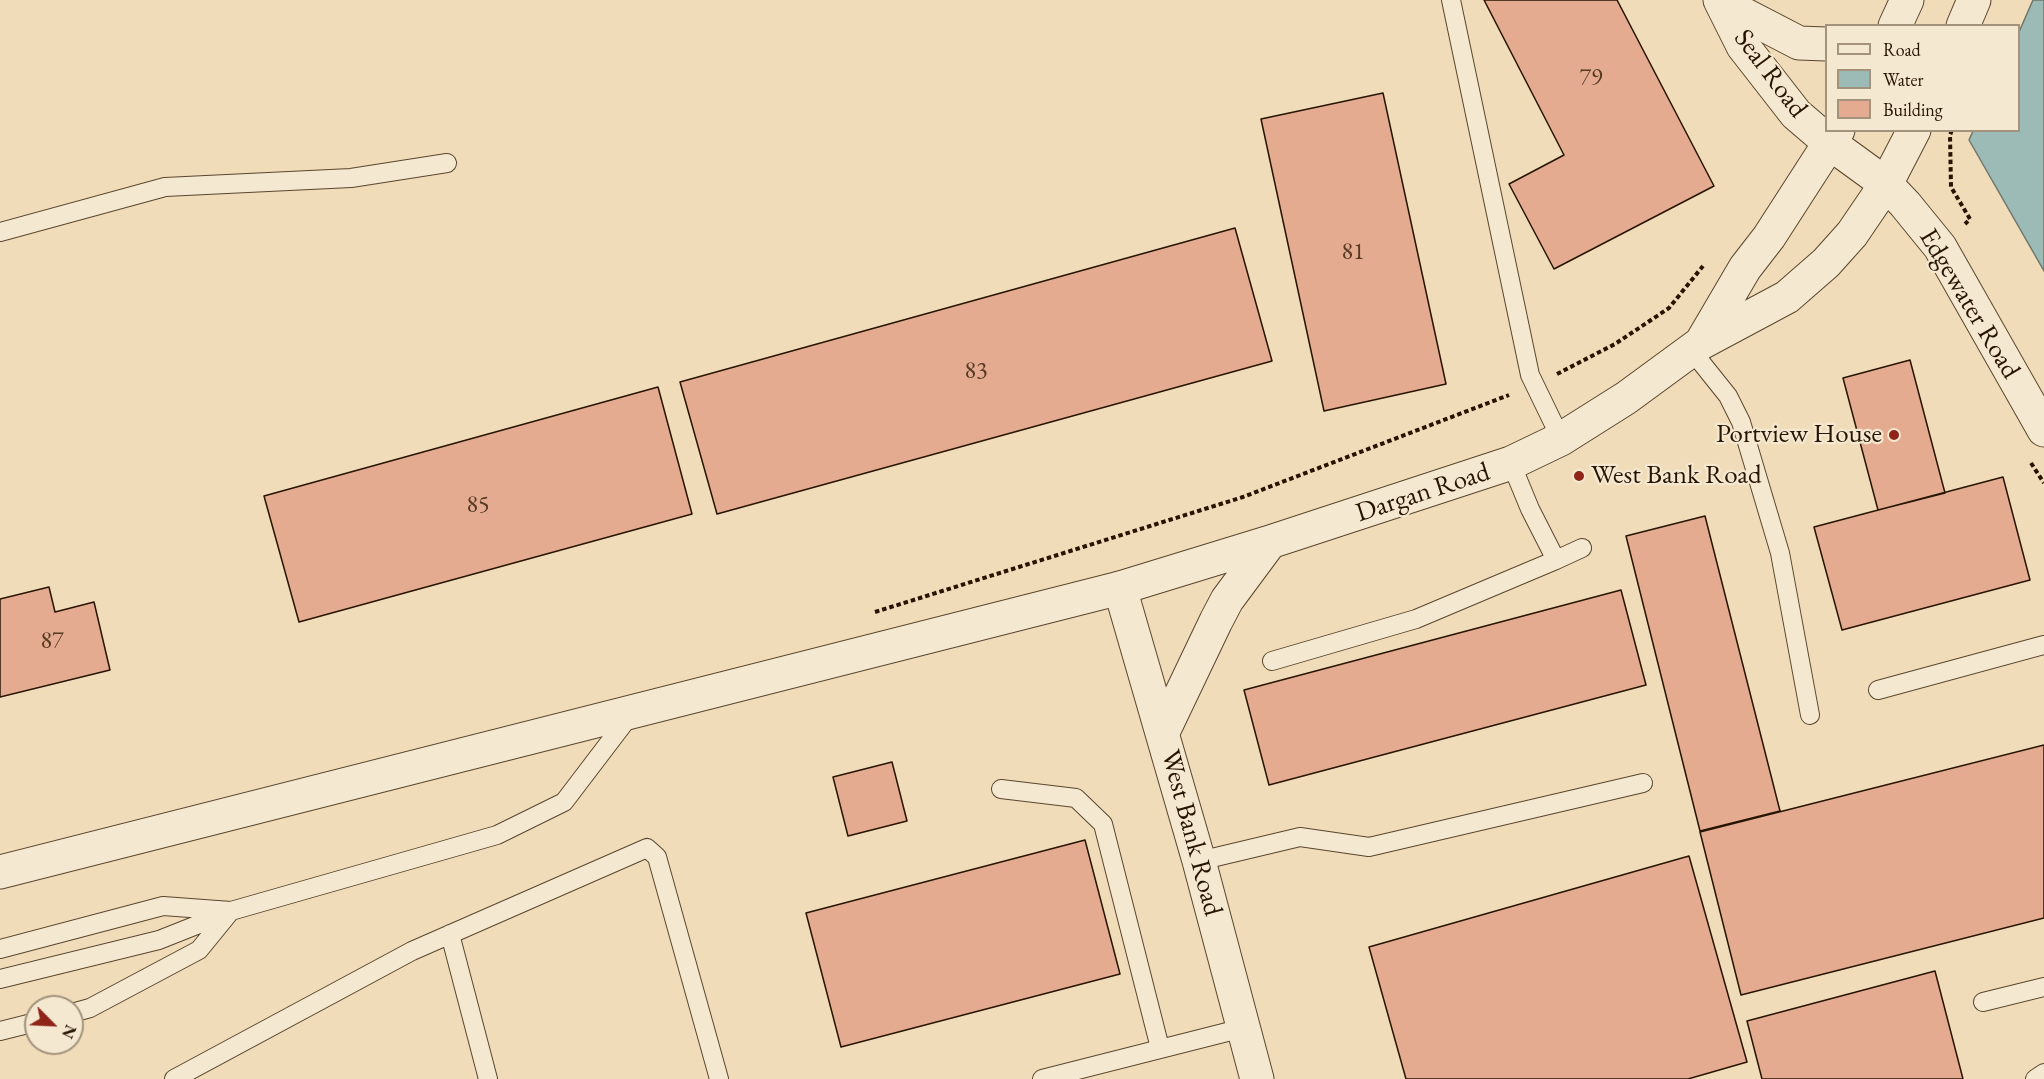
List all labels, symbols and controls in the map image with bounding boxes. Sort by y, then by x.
street label: Seal Road [1726,23,1814,125]
legend [1825,24,2020,132]
text: Road [1883,38,1921,61]
house number: 79 [1579,64,1603,92]
text: Water [1883,68,1924,91]
text: Building [1883,98,1943,121]
street label: Edgewater Road [1912,223,2026,385]
house number: 81 [1341,238,1365,266]
house number: 83 [964,357,988,385]
place label: Portview House [1716,419,1882,451]
marker: Portview House [1887,428,1901,442]
street label: Dargan Road [1352,456,1494,530]
place label: West Bank Road [1591,460,1762,492]
marker: West Bank Road [1572,469,1586,483]
house number: 85 [466,491,490,519]
house number: 87 [40,627,64,655]
street label: West Bank Road [1153,746,1229,920]
north arrow [24,995,84,1055]
text: N [57,1022,81,1042]

